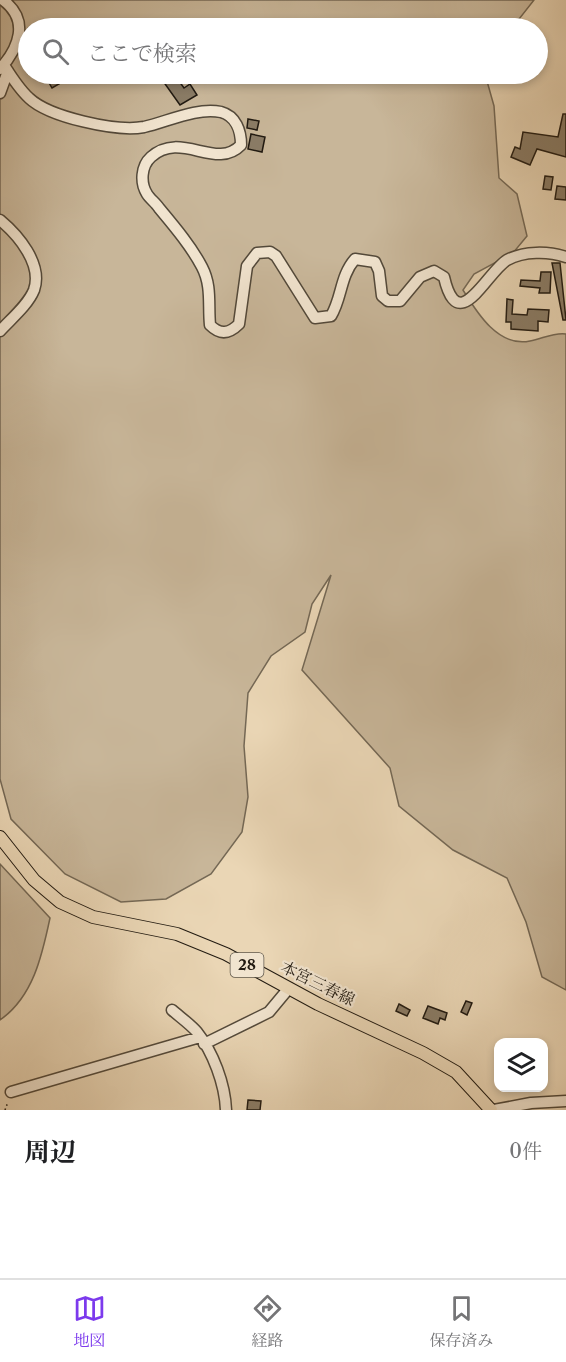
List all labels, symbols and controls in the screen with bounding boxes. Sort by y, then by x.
search box [18,18,548,84]
icon: search [39,35,72,68]
text: ここで検索 [87,40,197,67]
road number: 28 [230,953,264,977]
street label: 本宮三春線 [278,956,358,1010]
map controls [494,1038,548,1092]
button: layers [494,1038,548,1092]
text: 周辺 [24,1136,76,1168]
text: 0件 [509,1139,542,1163]
tab: 地図 [73,1292,106,1351]
tab: 経路 [251,1292,284,1351]
tab: 保存済み [429,1292,493,1351]

